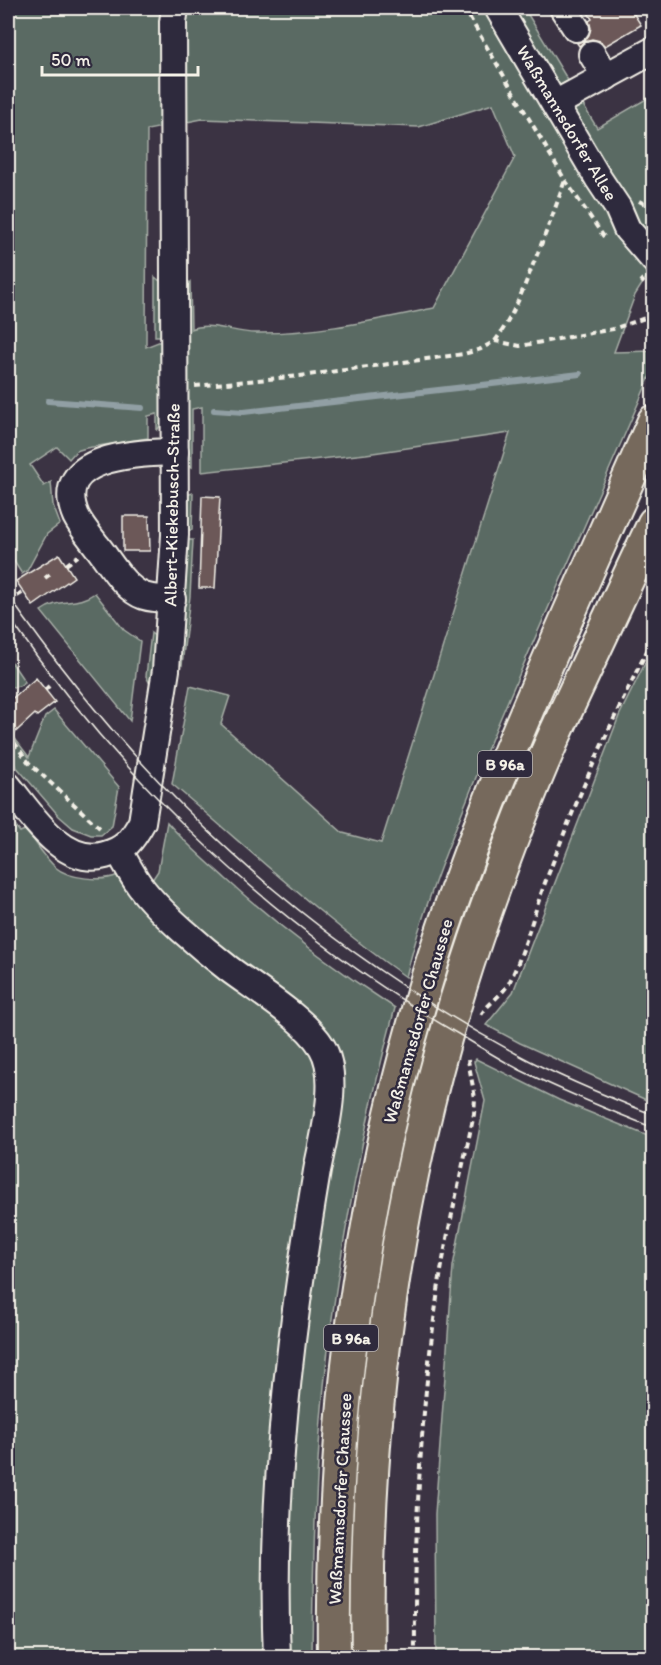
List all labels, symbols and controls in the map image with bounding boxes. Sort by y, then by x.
scale bar [42,39,198,77]
street label: Waßmannsdorfer Allee [512,41,622,205]
text: 50 m [51,49,91,71]
street label: Albert-Kiekebusch-Straße [159,403,185,607]
road number: B 96a [478,751,532,777]
street label: Waßmannsdorfer Chaussee [378,916,458,1126]
road number: B 96a [324,1325,378,1351]
street label: Waßmannsdorfer Chaussee [323,1393,357,1605]

